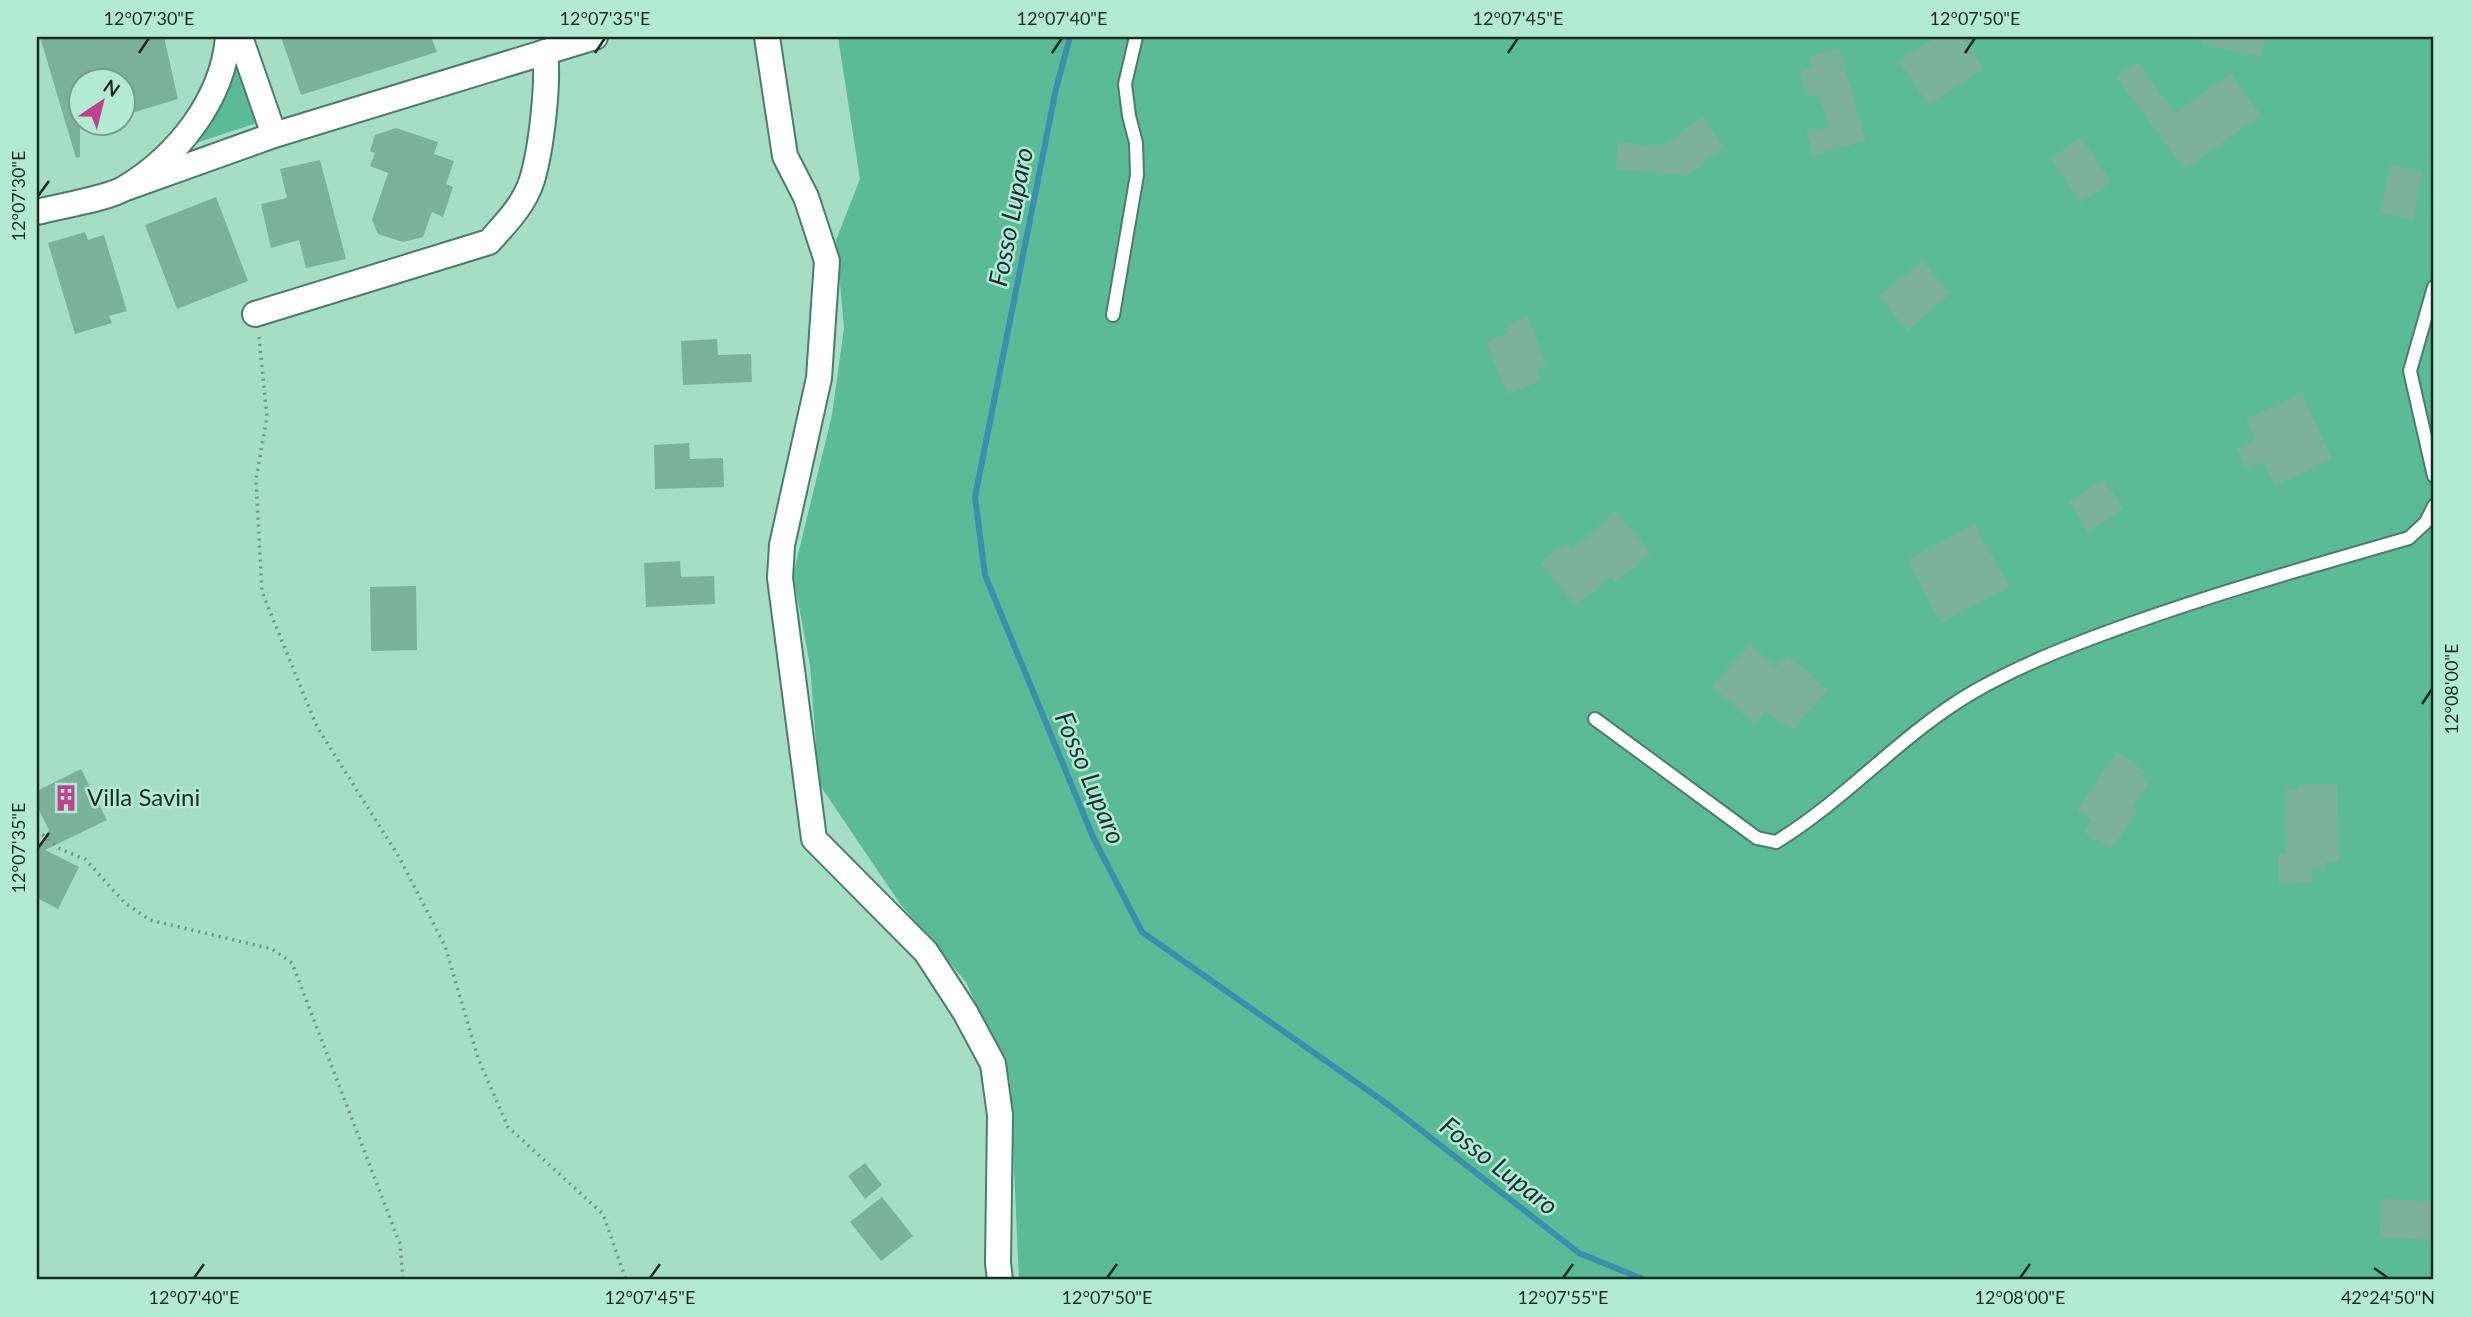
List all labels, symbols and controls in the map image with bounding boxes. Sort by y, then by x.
text: 12°07'30"E [104,7,194,29]
text: 12°07'35"E [560,7,650,29]
text: 12°07'40"E [1017,7,1107,29]
text: 12°07'45"E [1473,7,1563,29]
text: 12°07'50"E [1930,7,2020,29]
north arrow [66,66,136,136]
text: N [99,74,125,101]
water label: Fosso Luparo [981,145,1039,289]
text: 12°07'30"E [7,151,29,241]
text: 12°08'00"E [2440,644,2462,734]
water label: Fosso Luparo [1049,707,1133,849]
place label: Villa Savini [87,782,200,811]
building icon: Villa Savini [51,783,81,813]
text: 12°07'35"E [7,803,29,893]
water label: Fosso Luparo [1434,1109,1565,1221]
text: 12°07'40"E [149,1286,239,1308]
text: 12°07'45"E [605,1286,695,1308]
text: 12°07'50"E [1062,1286,1152,1308]
text: 12°07'55"E [1518,1286,1608,1308]
text: 12°08'00"E [1975,1286,2065,1308]
text: 42°24'50"N [2341,1286,2435,1308]

